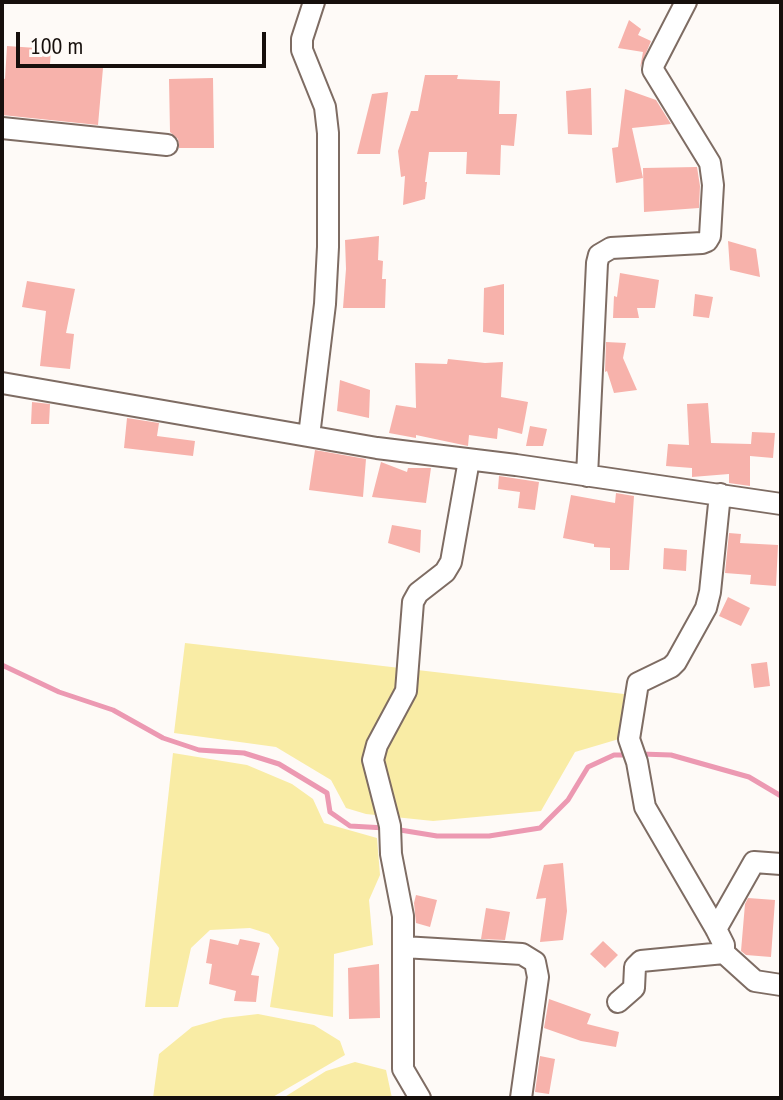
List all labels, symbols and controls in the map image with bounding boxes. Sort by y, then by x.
scale bar [20,16,270,66]
text: 100 m [30,30,83,61]

